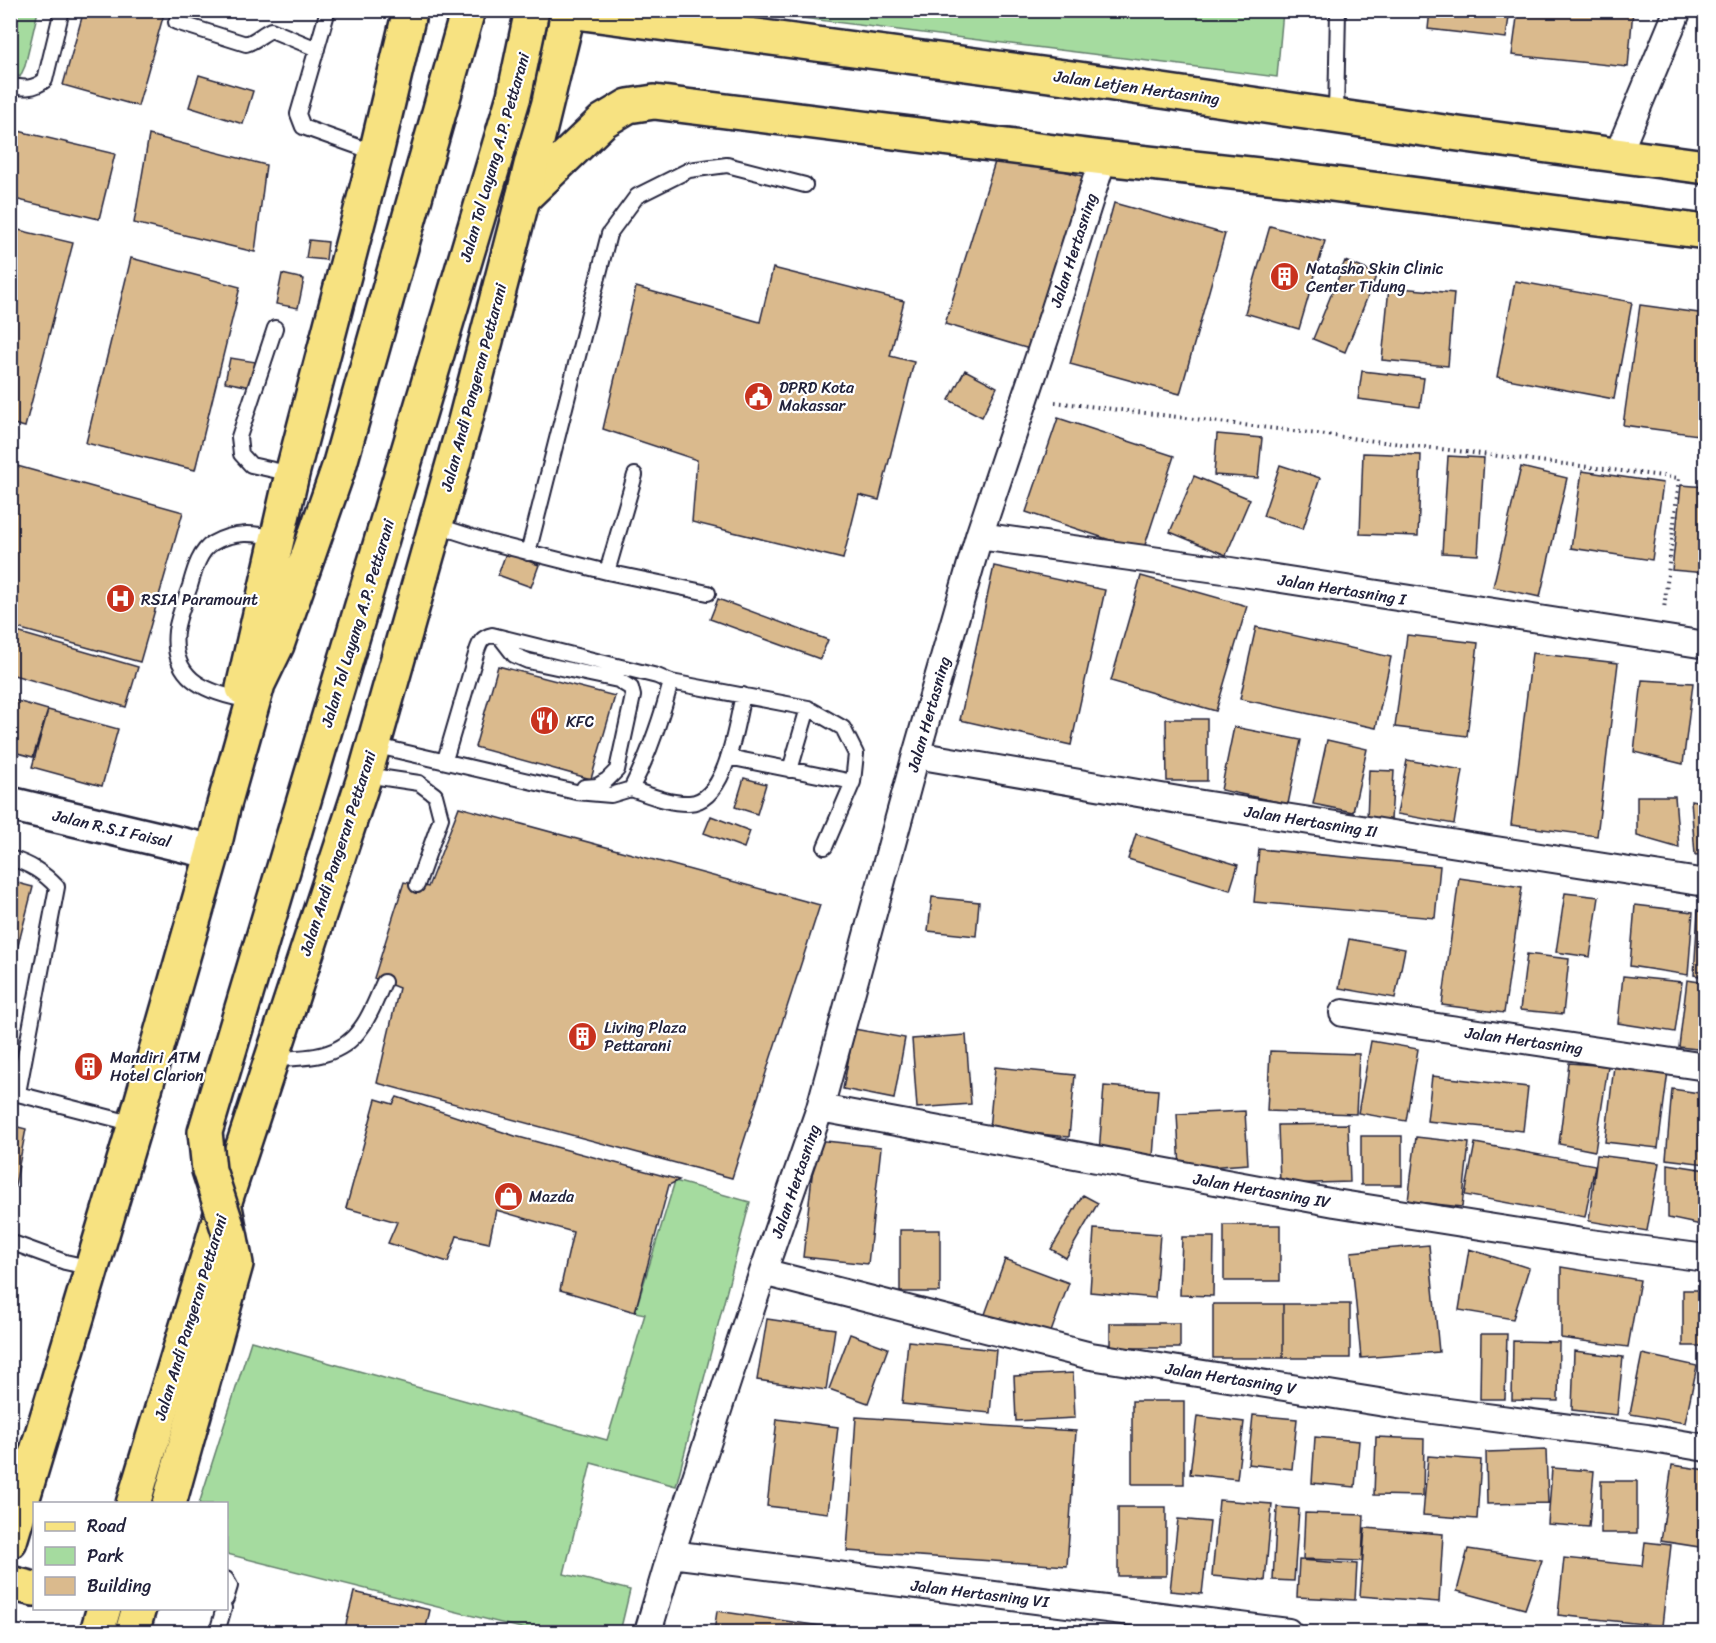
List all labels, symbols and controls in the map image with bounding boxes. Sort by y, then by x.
street label: Jalan Tol Layang A.P. Pettarani [450,49,538,266]
street label: Jalan Letjen Hertasning [1051,61,1222,113]
street label: Jalan Hertasning [1041,189,1106,312]
place label: Natasha Skin Clinic Center Tidung [1306,254,1444,301]
building icon: Natasha Skin Clinic Center Tidung [1269,261,1301,293]
street label: Jalan Andi Pangeran Pettarani [432,279,515,495]
place label: DPRD Kota Makassar [779,373,855,420]
public building icon: DPRD Kota Makassar [742,380,774,412]
street label: Jalan Tol Layang A.P. Pettarani [312,515,403,732]
street label: Jalan Hertasning I [1275,565,1410,614]
hospital icon: RSIA Paramount [104,583,136,615]
place label: RSIA Paramount [141,585,258,614]
street label: Jalan Hertasning [898,653,959,776]
restaurant icon: KFC [529,705,561,737]
place label: KFC [566,707,594,736]
street label: Jalan Andi Pangeran Pettarani [290,746,385,960]
street label: Jalan Hertasning II [1241,797,1379,846]
street label: Jalan R.S.I Faisal [49,801,174,856]
place label: Living Plaza Pettarani [604,1013,686,1060]
street label: Jalan Hertasning [1462,1018,1585,1063]
building icon: Living Plaza Pettarani [567,1020,599,1052]
place label: Mandiri ATM Hotel Clarion [110,1043,204,1090]
building icon: Mandiri ATM Hotel Clarion [73,1050,105,1082]
street label: Jalan Hertasning [762,1120,829,1243]
street label: Jalan Hertasning IV [1190,1164,1333,1217]
shop icon: Mazda [492,1180,524,1212]
place label: Mazda [529,1182,575,1211]
street label: Jalan Andi Pangeran Pettarani [145,1210,236,1425]
street label: Jalan Hertasning V [1162,1354,1299,1403]
legend [33,1502,228,1610]
text: Road [87,1510,127,1542]
text: Park [87,1540,124,1572]
text: Building [87,1570,151,1602]
street label: Jalan Hertasning VI [908,1571,1052,1617]

